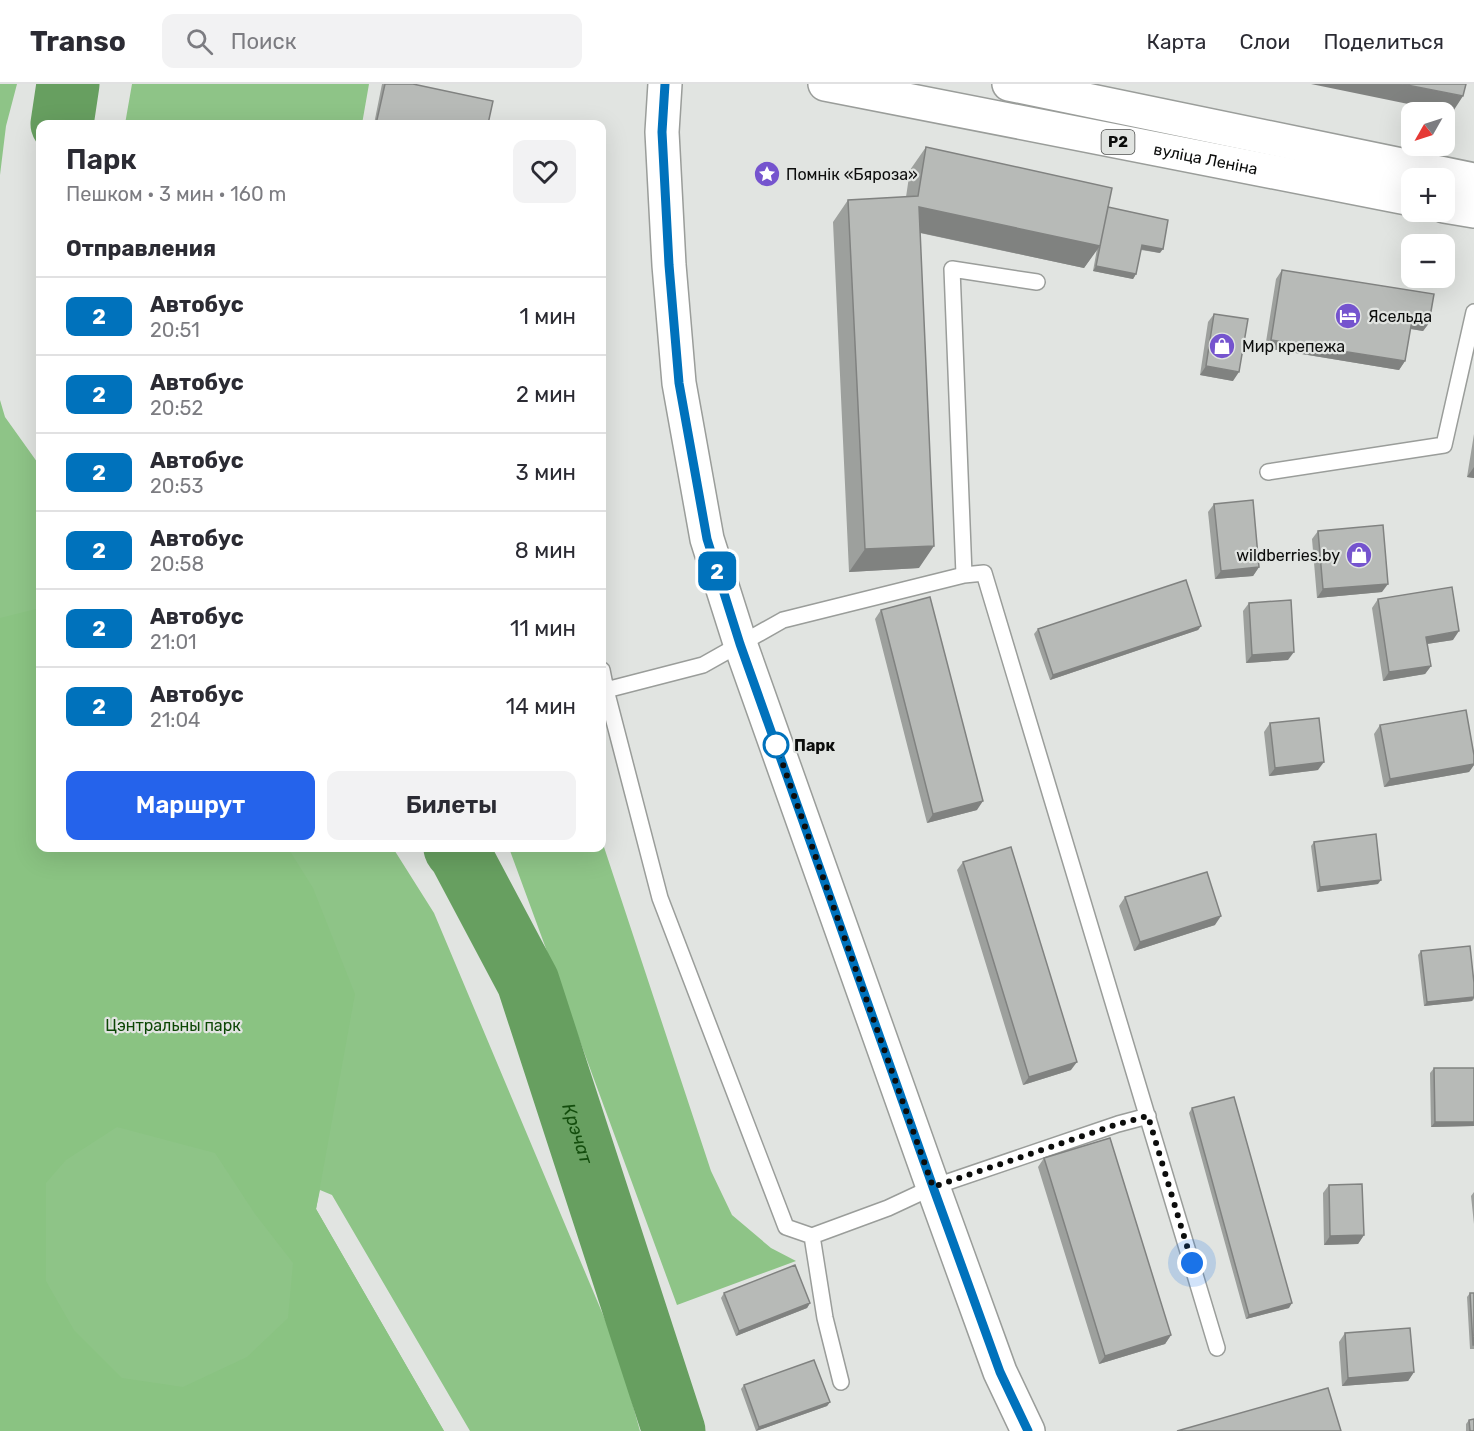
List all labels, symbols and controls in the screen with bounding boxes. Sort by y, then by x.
search box [162,14,582,68]
text: Transo [30,25,126,58]
icon: search [183,25,216,58]
text: Поиск [231,28,296,55]
text: Карта [1146,29,1206,54]
text: Слои [1239,29,1290,54]
text: Поделиться [1323,29,1444,54]
north arrow [1401,102,1455,156]
map controls [1401,102,1455,288]
road number: Р2 [1102,130,1134,154]
button: heart [513,140,576,203]
street label: вуліца Леніна [1152,140,1259,179]
text: Парк [66,143,137,176]
place icon: Помнік «Бяроза» [752,159,782,189]
place label: Помнік «Бяроза» [786,165,918,184]
button: + [1401,168,1455,222]
text: Пешком · 3 мин · 160 m [66,182,286,206]
button: − [1401,234,1455,288]
text: Отправления [66,235,216,262]
text: Автобус [150,291,244,318]
hotel icon: Ясельда [1333,301,1363,331]
text: 1 мин [519,303,576,330]
text: 2 [92,304,106,329]
place label: Ясельда [1368,307,1432,326]
text: 20:51 [150,318,200,342]
shop icon: Мир крепежа [1207,331,1237,361]
place label: Мир крепежа [1242,337,1345,356]
text: Автобус [150,369,244,396]
text: 2 мин [516,381,576,408]
text: 2 [92,382,106,407]
text: 20:52 [150,396,203,420]
text: Автобус [150,447,244,474]
text: 3 мин [516,459,576,486]
text: 2 [92,460,106,485]
text: 20:53 [150,474,203,498]
text: Автобус [150,525,244,552]
text: 8 мин [515,537,576,564]
text: 2 [92,538,106,563]
shop icon: wildberries.by [1344,540,1374,570]
place label: wildberries.by [1236,546,1340,565]
text: 20:58 [150,552,204,576]
line badge: 2 [698,552,736,590]
text: 2 [710,559,724,584]
text: Автобус [150,603,244,630]
text: 11 мин [510,615,576,642]
text: 2 [92,616,106,641]
text: 21:01 [150,630,197,654]
text: Автобус [150,681,244,708]
text: 14 мин [506,693,576,720]
text: 2 [92,694,106,719]
text: 21:04 [150,708,201,732]
marker: Парк [763,732,789,758]
place label: Парк [794,736,835,755]
button: Маршрут [66,771,315,840]
button: Билеты [327,771,576,840]
park label: Цэнтральны парк [105,1016,241,1035]
water label: Крэчат [557,1100,598,1167]
your location [1177,1248,1207,1278]

